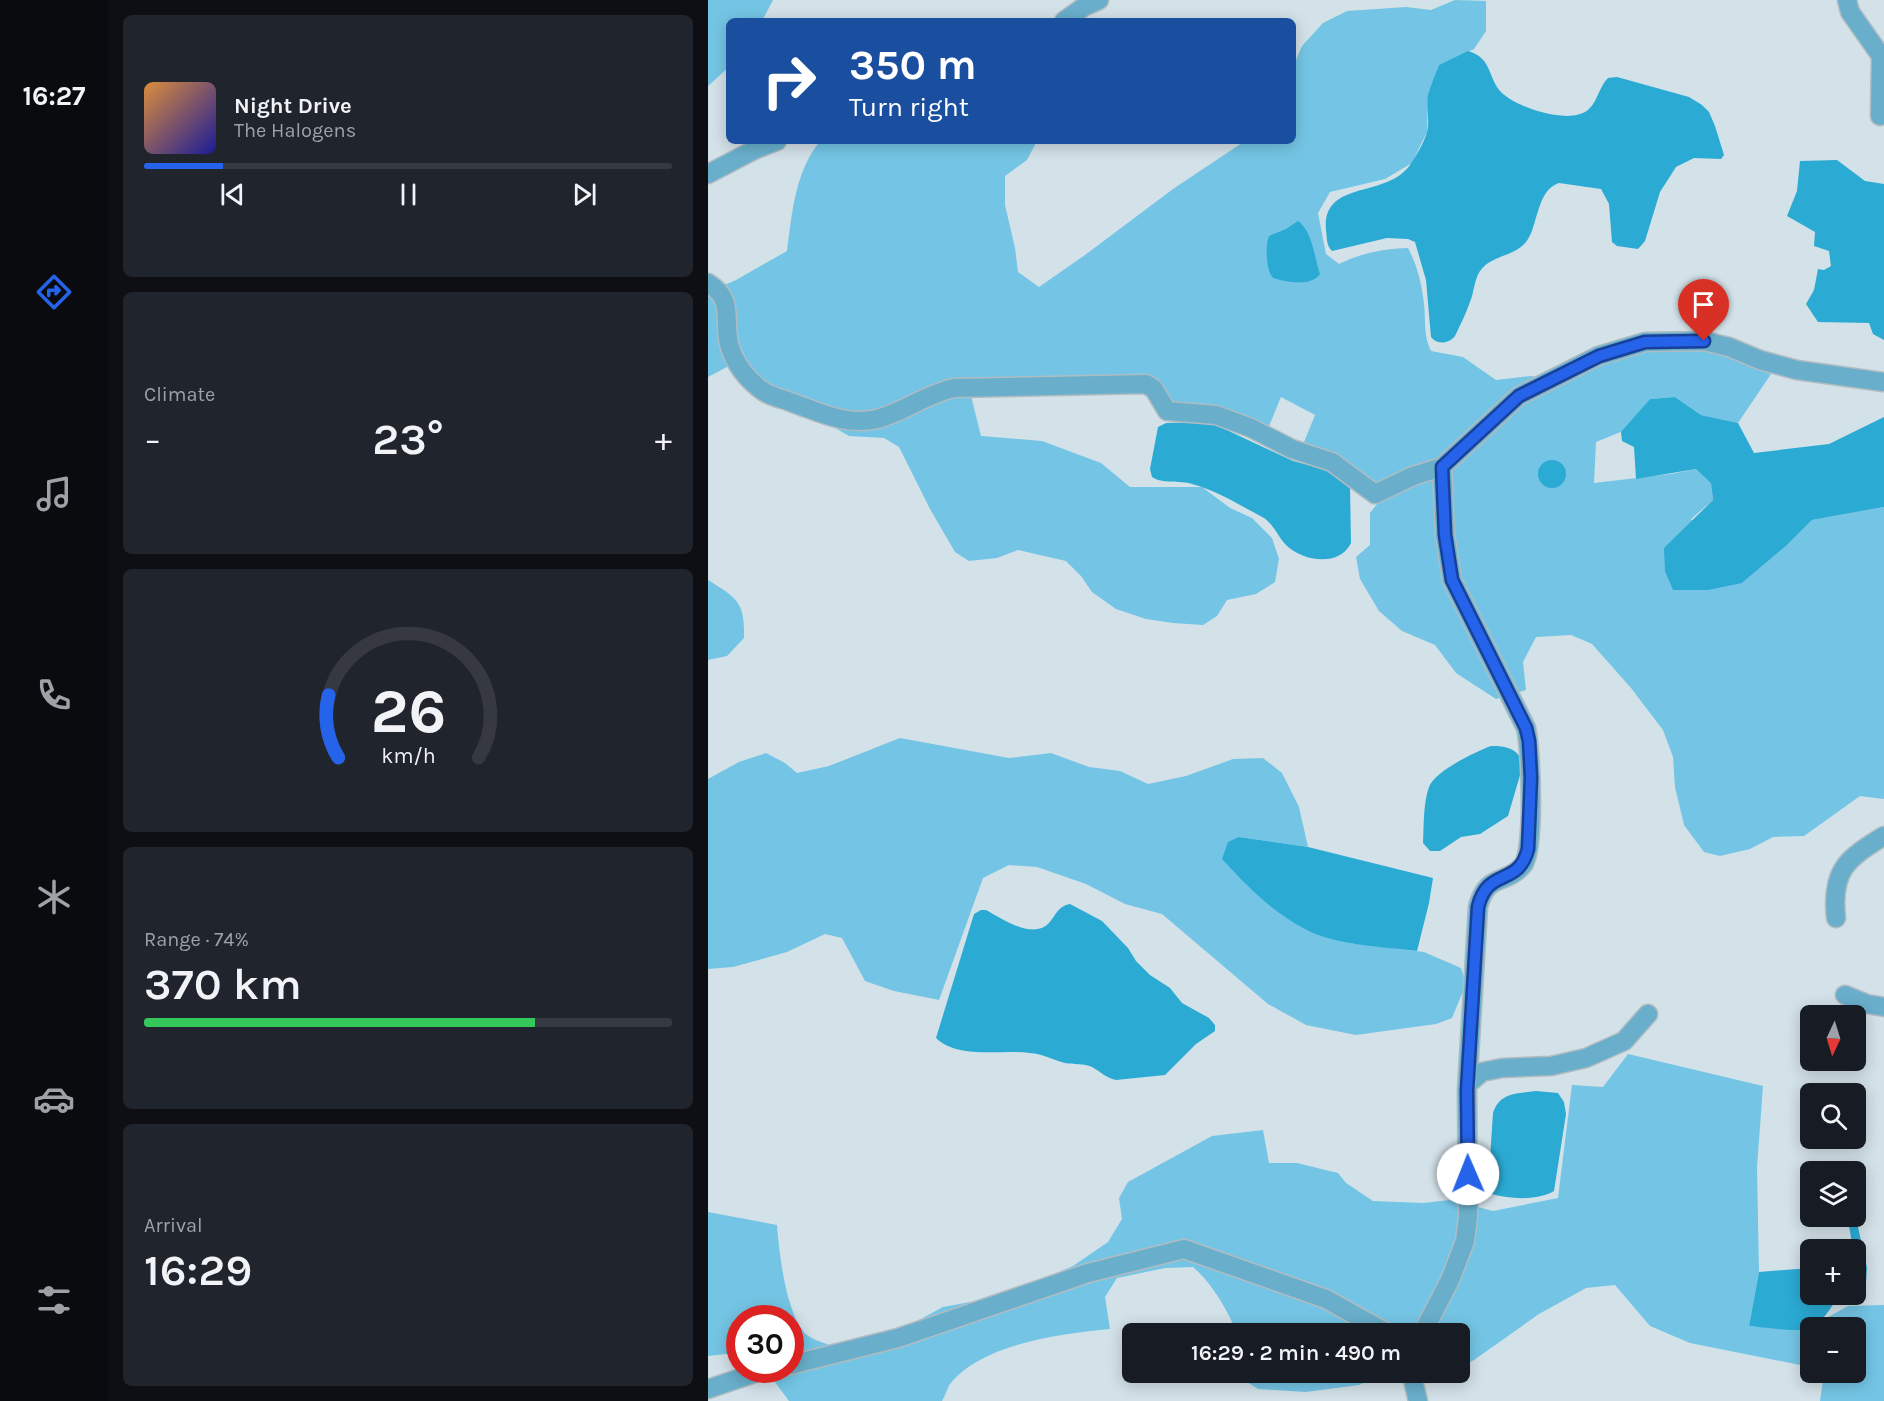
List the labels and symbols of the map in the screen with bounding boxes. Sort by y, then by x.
pin [1678,279,1729,341]
north arrow [1800,1005,1866,1071]
position arrow [1436,1142,1500,1206]
speed limit sign: 30 [726,1305,804,1383]

